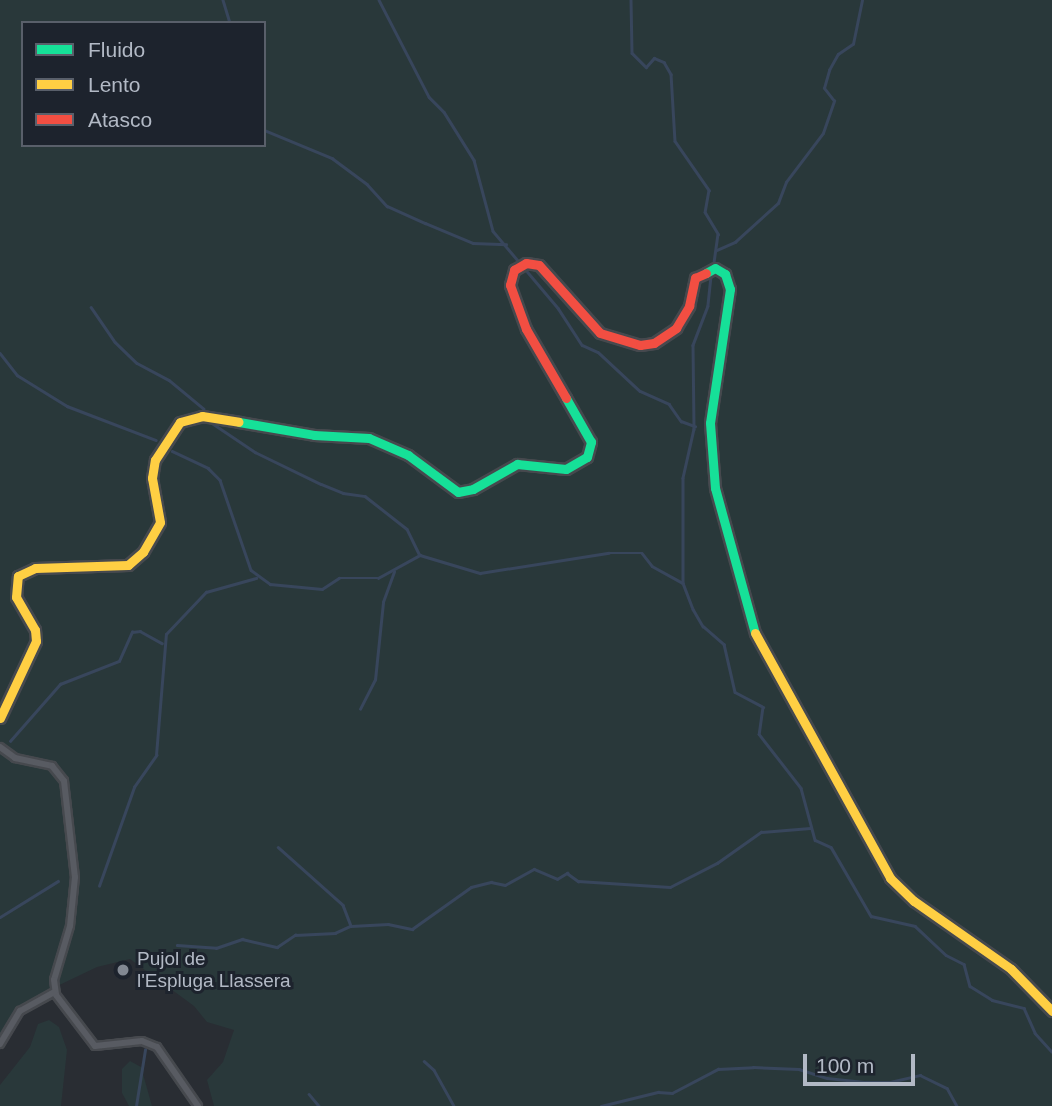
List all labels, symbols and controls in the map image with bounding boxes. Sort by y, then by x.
legend [21,21,266,147]
text: Fluido [88,38,145,61]
text: Lento [88,73,141,96]
text: Atasco [88,108,152,131]
place label: Pujol de l'Espluga Llassera [137,948,291,992]
marker: Pujol de l'Espluga Llassera [115,962,131,978]
scale bar [807,1040,919,1084]
text: 100 m [816,1054,874,1077]

